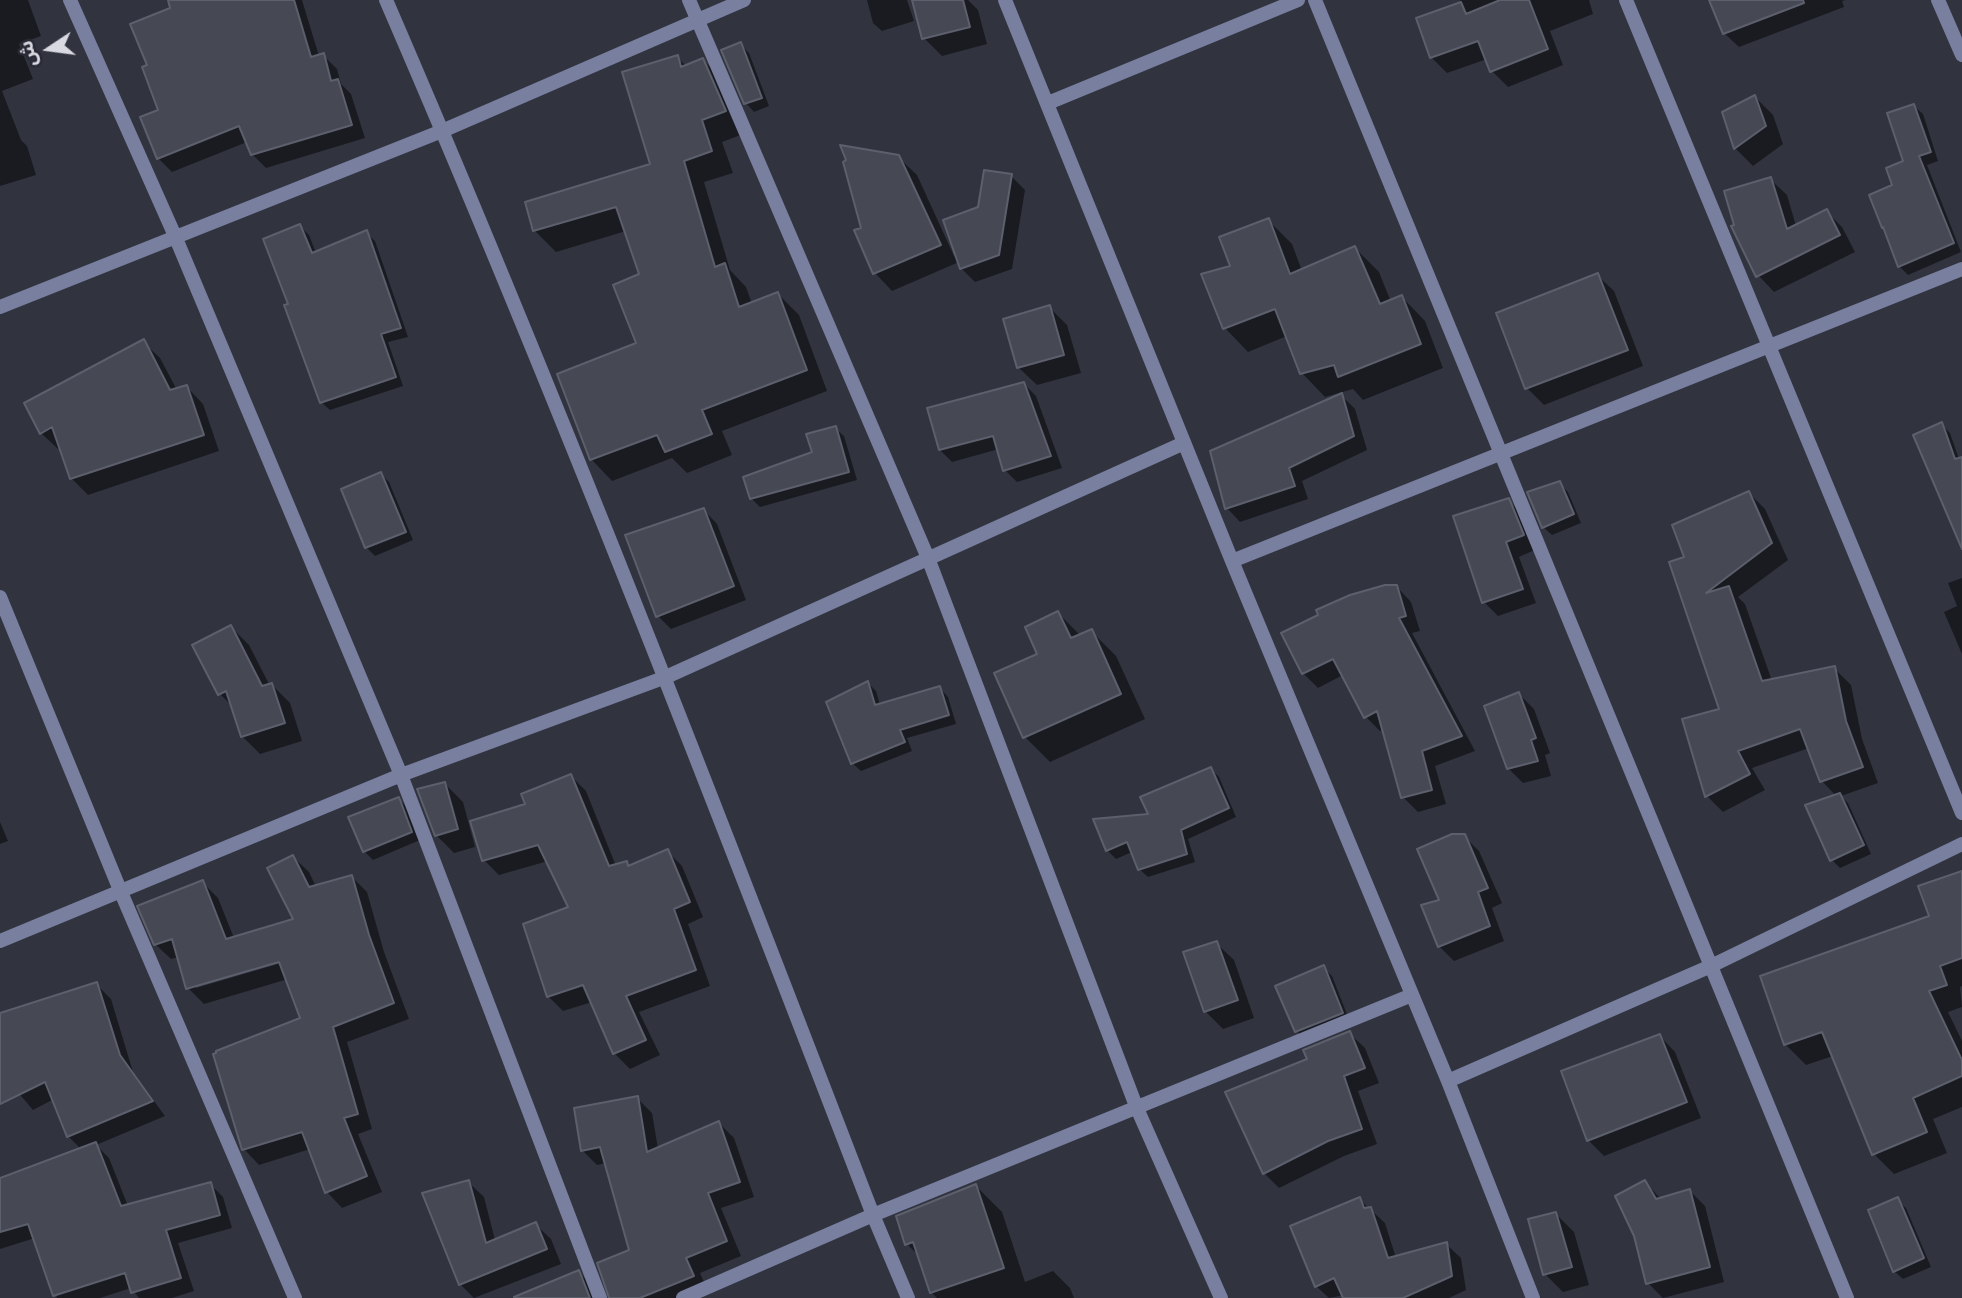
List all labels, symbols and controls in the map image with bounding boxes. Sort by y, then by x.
north arrow [14,14,84,84]
text: ش [12,38,44,70]

